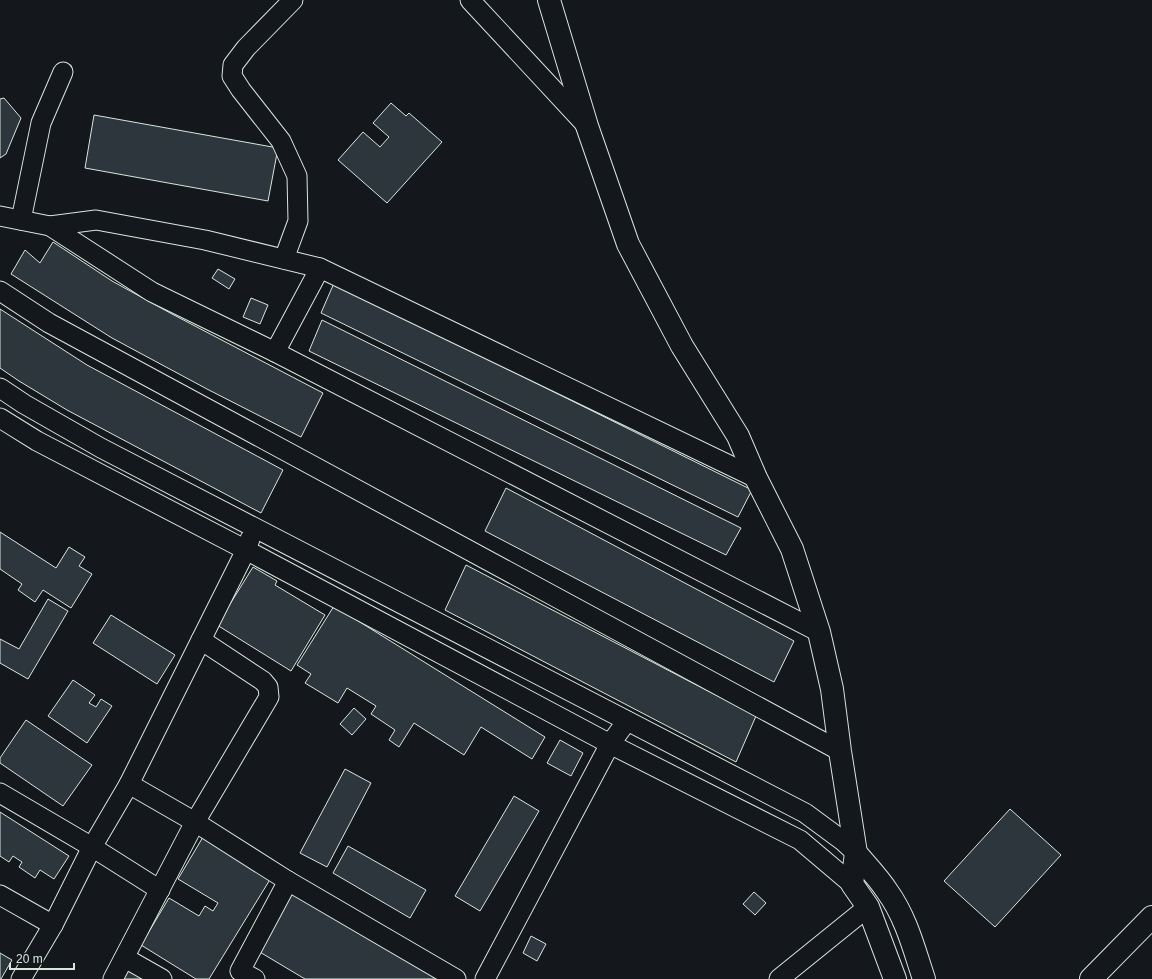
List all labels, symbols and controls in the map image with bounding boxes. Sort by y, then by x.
scale bar [10,945,74,971]
text: 20 m [16,952,43,966]

